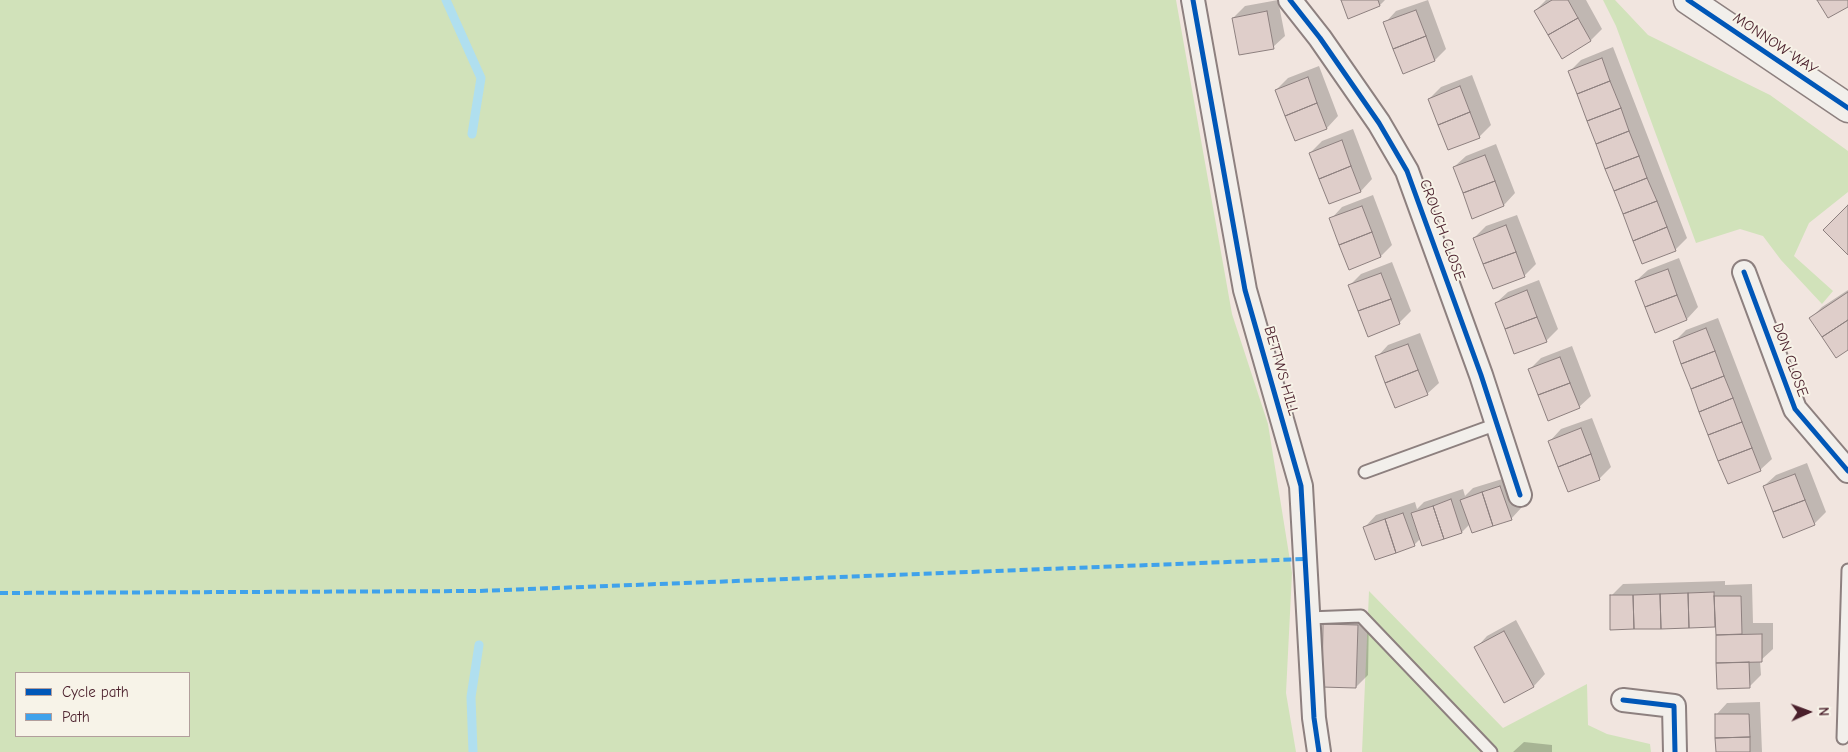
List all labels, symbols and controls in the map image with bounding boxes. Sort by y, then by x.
street label: MONNOW WAY [1729,9,1821,79]
street label: CROUCH CLOSE [1415,177,1469,283]
street label: DON CLOSE [1768,321,1812,399]
street label: BETTWS HILL [1260,324,1302,418]
legend [15,672,190,737]
text: Cycle path [62,683,129,701]
north arrow [1783,687,1833,737]
text: N [1815,707,1832,716]
text: Path [62,708,90,726]

